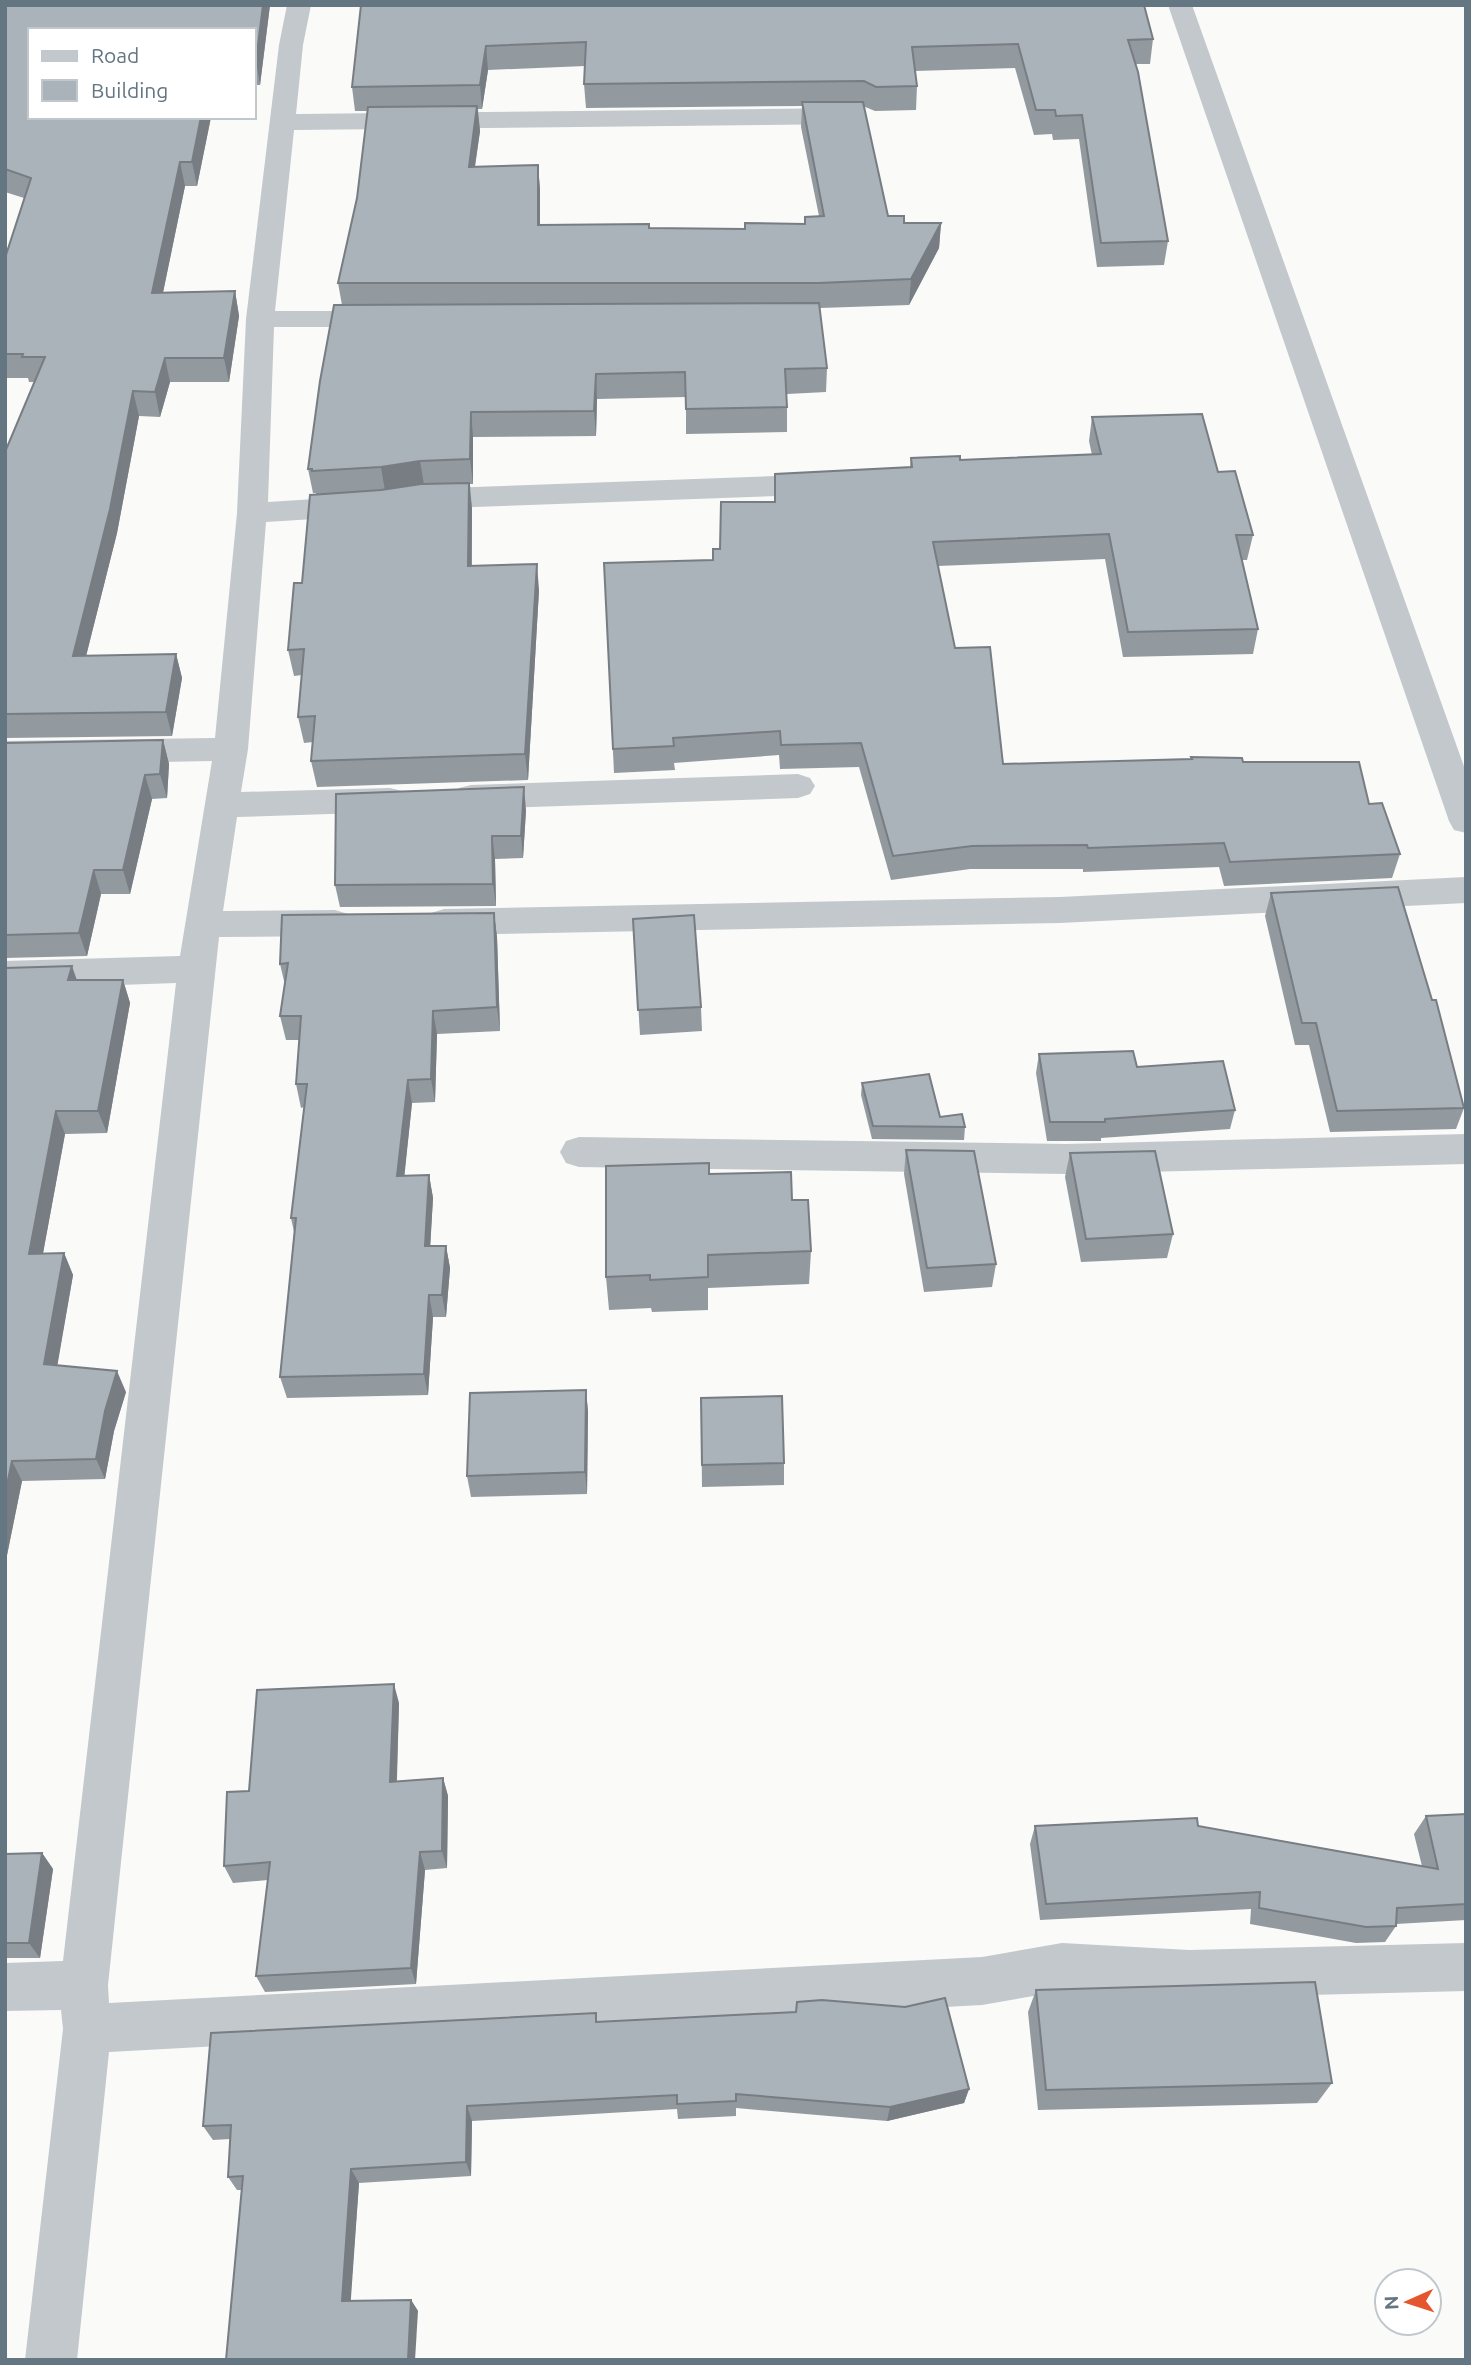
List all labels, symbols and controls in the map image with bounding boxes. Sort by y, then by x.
legend [28,28,256,119]
text: Road [91,43,139,67]
text: Building [91,78,168,102]
north arrow [1373,2267,1443,2337]
text: N [1380,2295,1402,2311]

